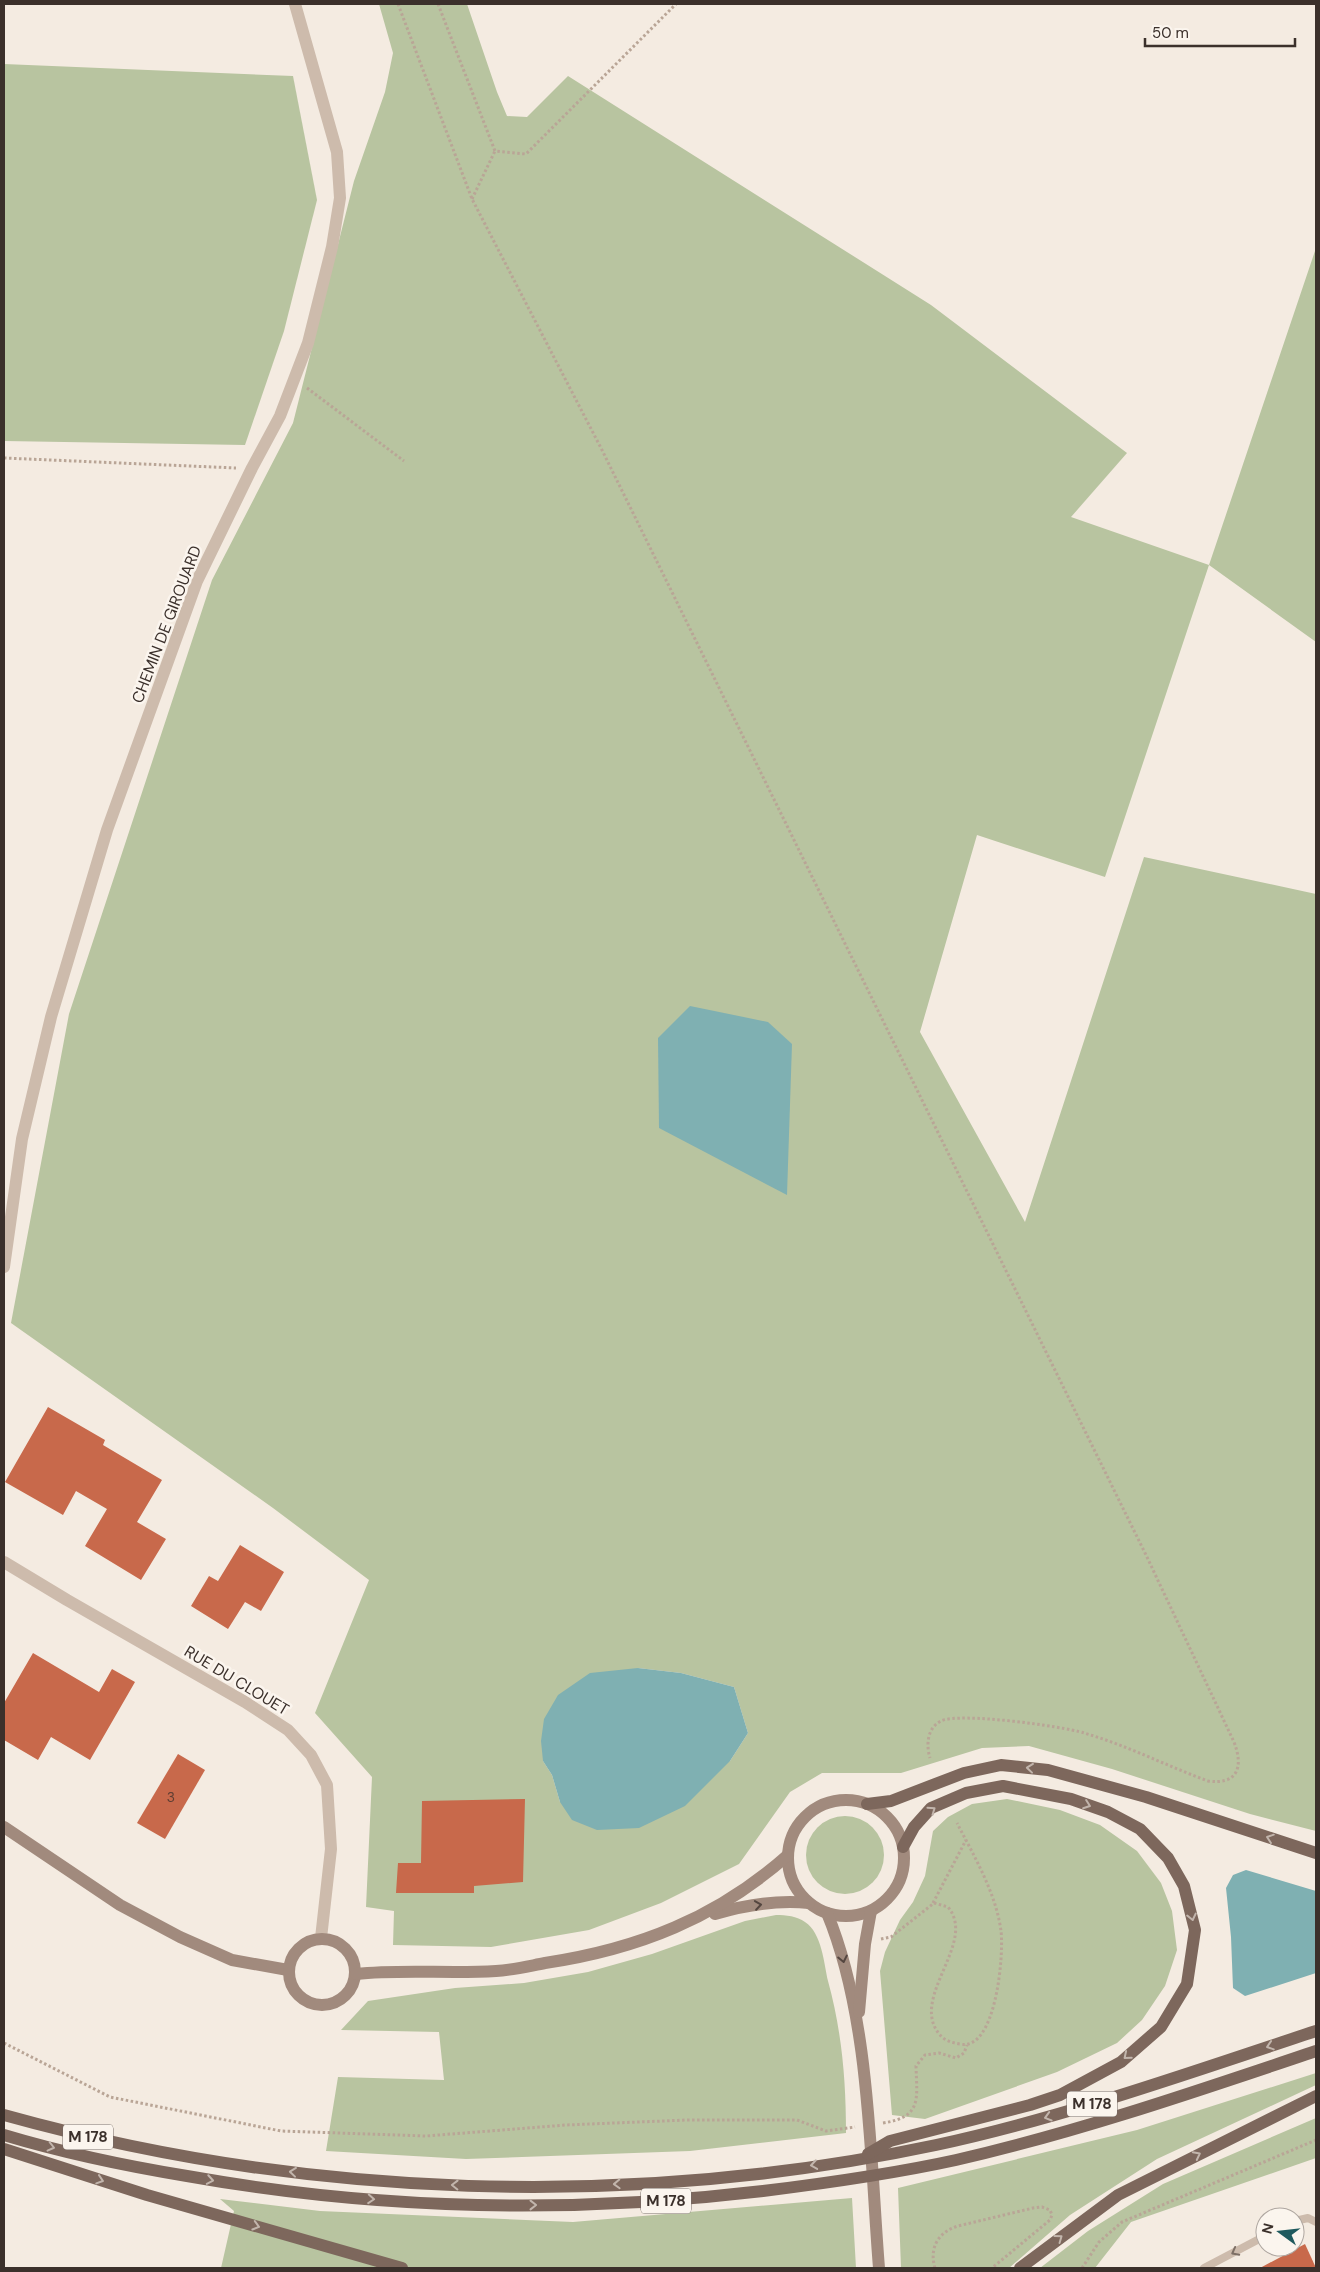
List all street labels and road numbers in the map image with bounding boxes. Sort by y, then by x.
street label: CHEMIN DE GIROUARD [127,542,206,706]
street label: RUE DU CLOUET [180,1641,293,1720]
road number: M 178 [1067,2092,1117,2116]
road number: M 178 [63,2124,113,2150]
road number: M 178 [641,2188,691,2214]

